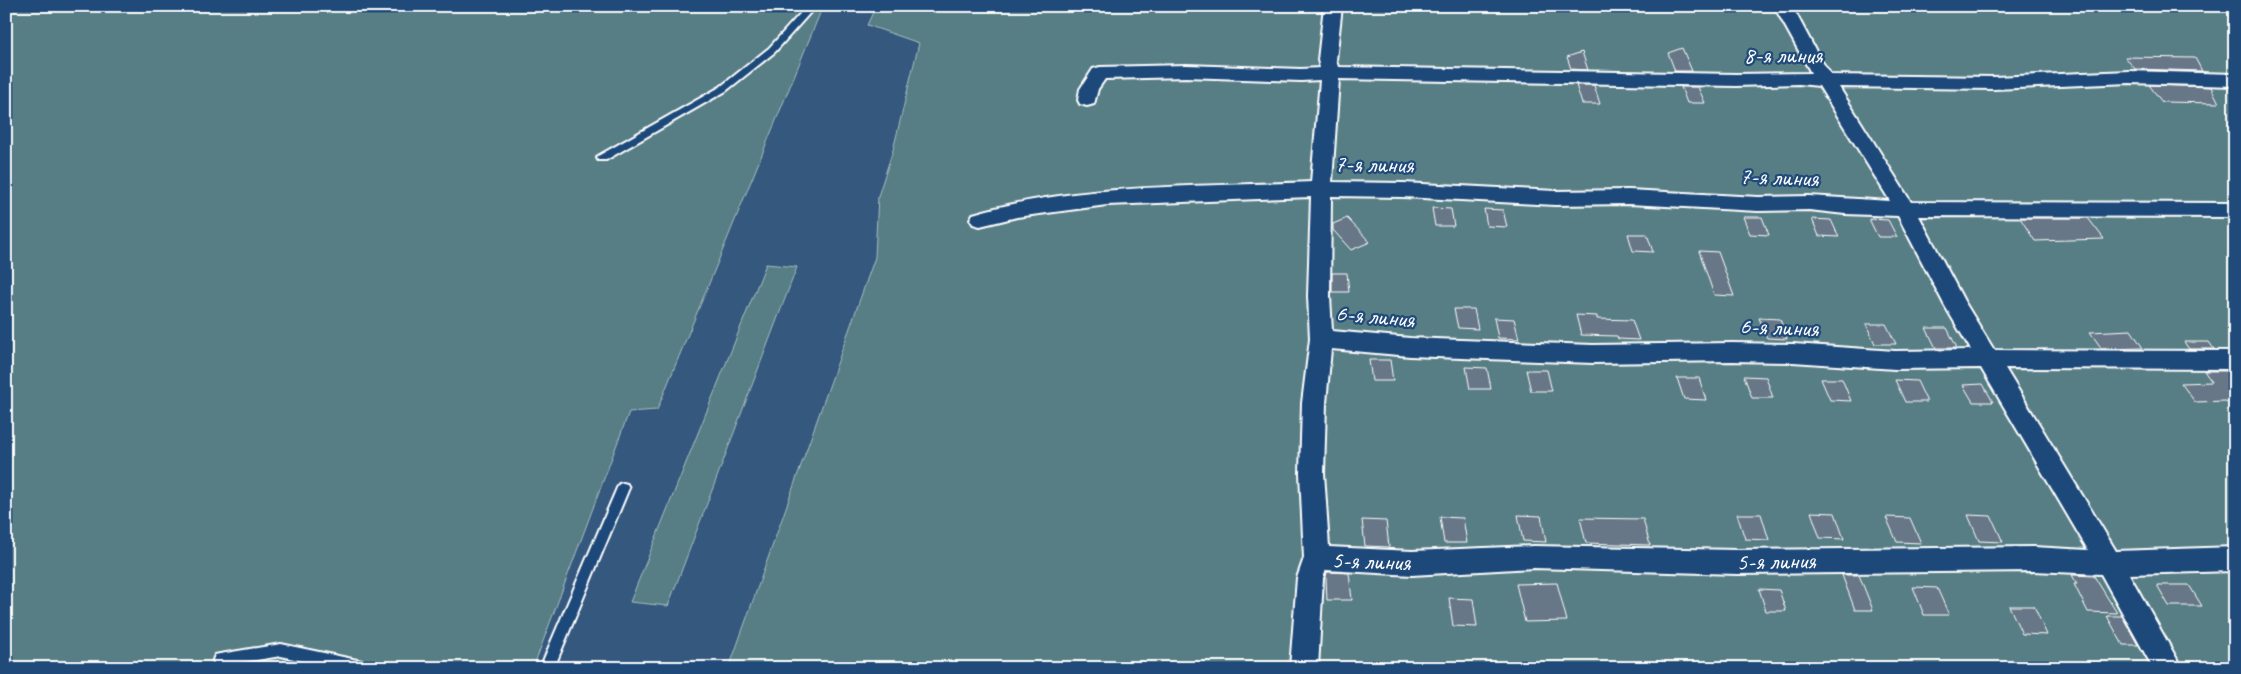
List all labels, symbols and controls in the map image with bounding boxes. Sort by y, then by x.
street label: 8-я линия [1743,40,1824,70]
street label: 7-я линия [1334,148,1415,180]
street label: 7-я линия [1739,161,1820,193]
street label: 6-я линия [1334,298,1417,335]
street label: 6-я линия [1739,311,1820,343]
street label: 5-я линия [1331,545,1412,577]
street label: 5-я линия [1736,545,1817,577]

